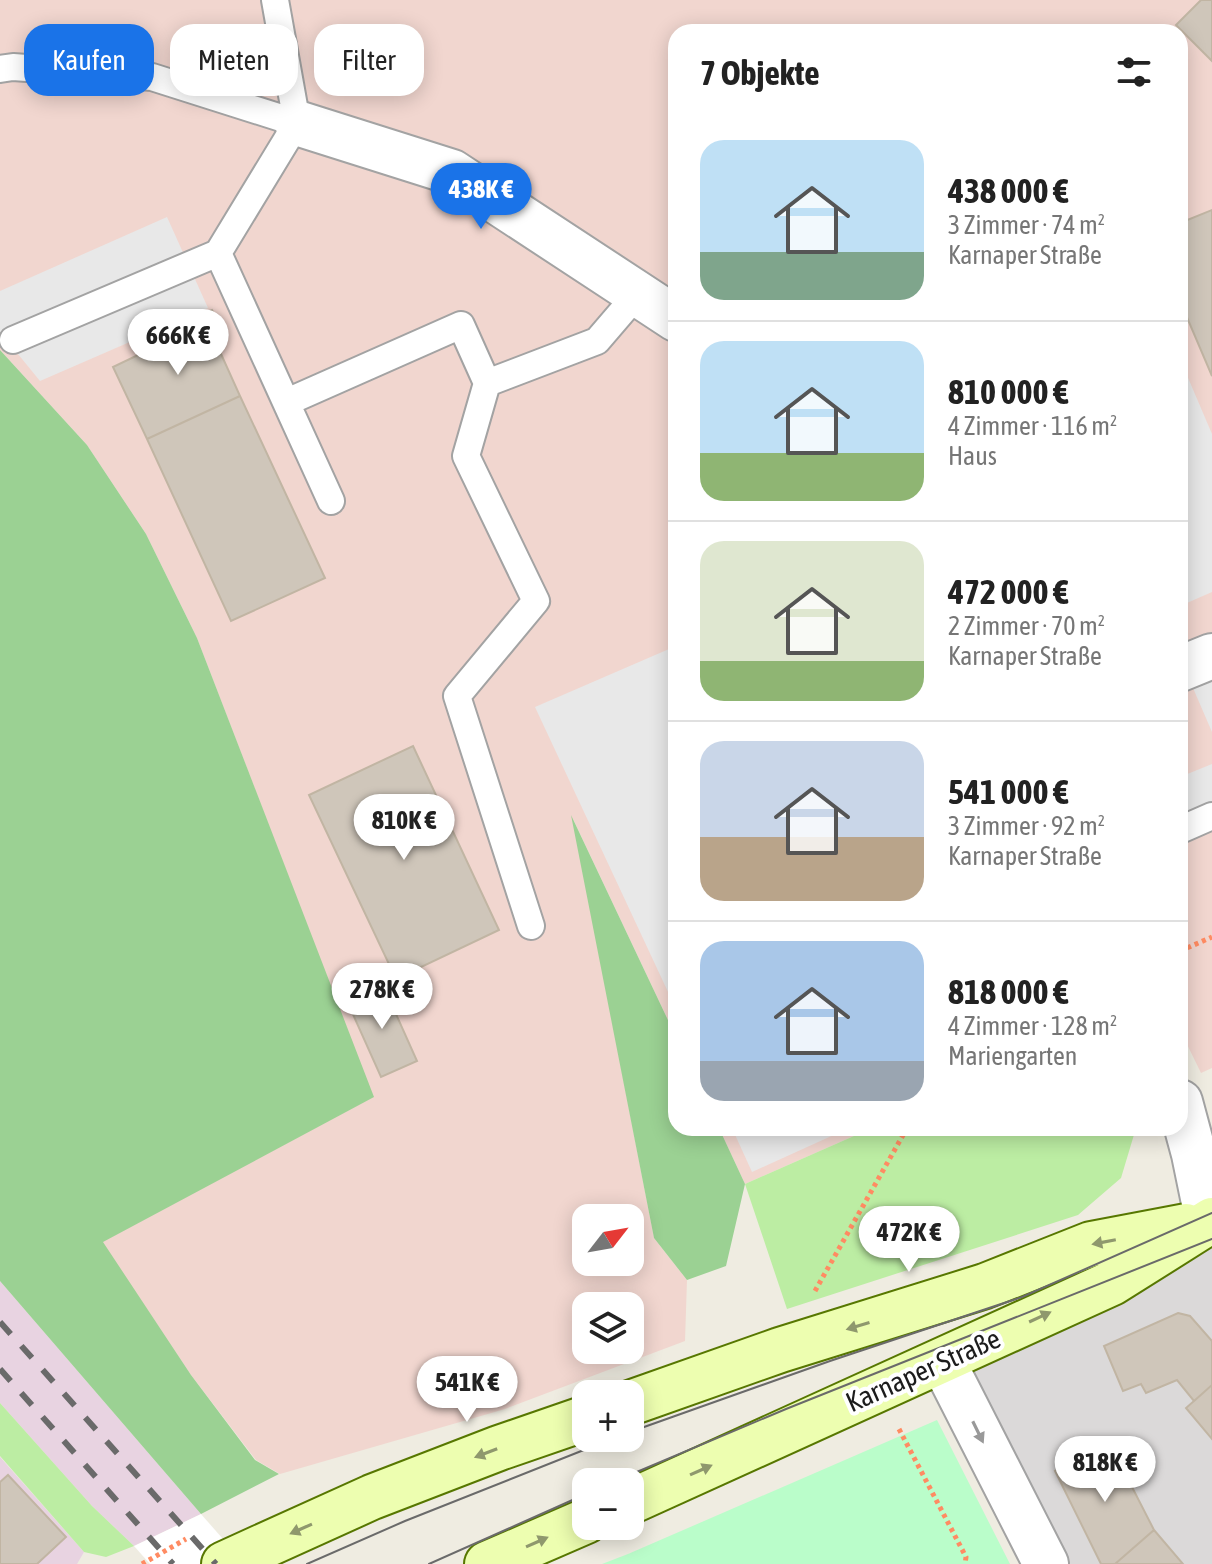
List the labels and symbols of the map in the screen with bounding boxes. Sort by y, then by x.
pin: 438K € [416,163,546,231]
pin: 666K € [113,309,243,377]
pin: 810K € [339,794,469,862]
pin: 278K € [317,963,447,1031]
north arrow [572,1204,644,1276]
pin: 472K € [844,1206,974,1274]
one-way arrow [1091,1236,1116,1249]
one-way arrow [1029,1310,1052,1324]
one-way arrow [846,1320,870,1333]
street label: Karnaper Straße [841,1322,1005,1418]
pin: 541K € [402,1356,532,1424]
one-way arrow [971,1421,984,1444]
pin: 818K € [1040,1436,1170,1504]
one-way arrow [474,1447,498,1460]
one-way arrow [690,1463,713,1477]
one-way arrow [290,1522,313,1536]
one-way arrow [525,1536,549,1549]

